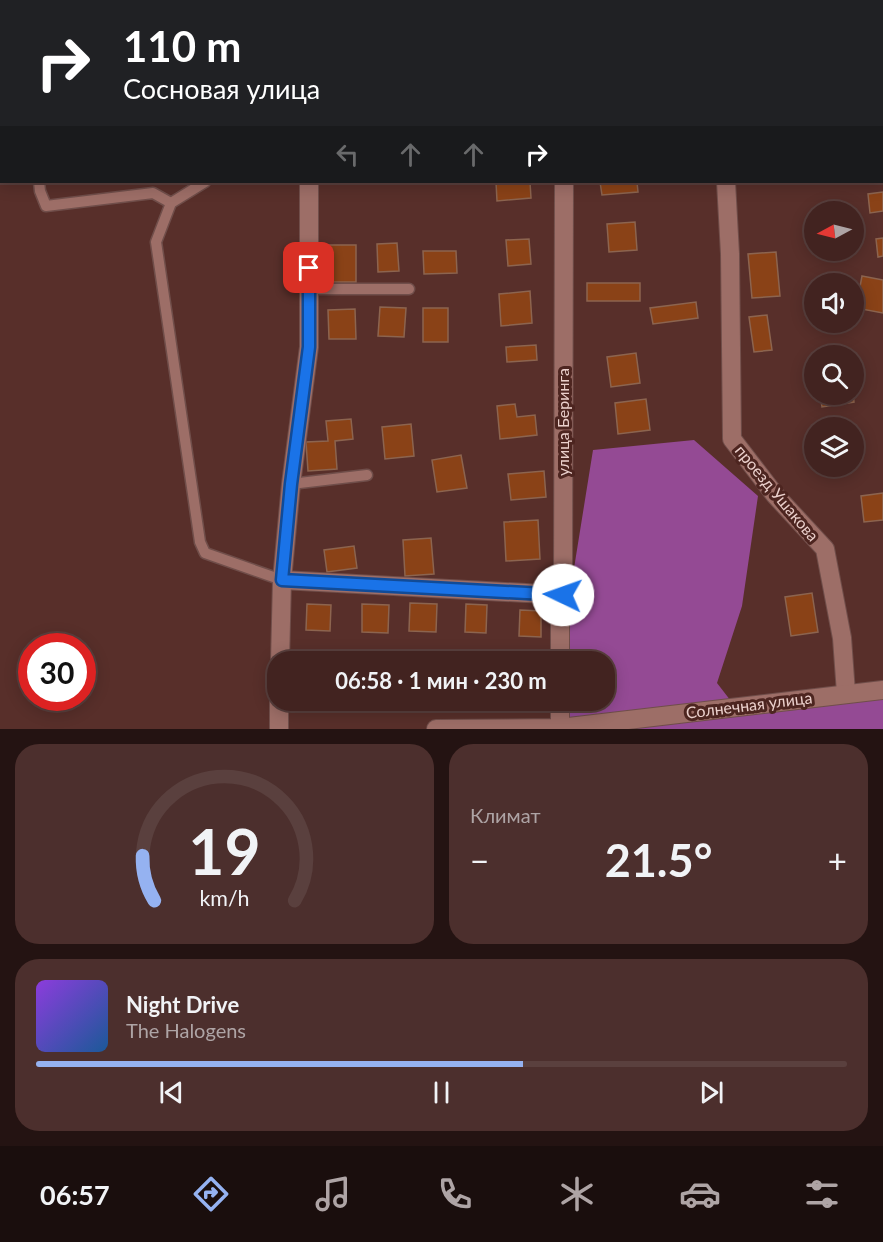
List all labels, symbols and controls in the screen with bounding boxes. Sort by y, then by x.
text: 110 m [123,21,241,71]
icon: right [24,24,102,102]
text: Сосновая улица [123,72,320,105]
icon: left [331,138,364,171]
icon: ahead [394,138,427,171]
icon: ahead [457,138,490,171]
icon: right [520,138,553,171]
north arrow [804,201,864,261]
map controls [804,201,864,477]
pin [283,242,334,293]
icon: arrive [292,251,325,284]
button: sound [804,273,864,333]
button: search [804,345,864,405]
street label: улица Беринга [553,368,572,476]
button: layers [804,417,864,477]
street label: проезд Ушакова [732,441,823,545]
position arrow [531,563,595,627]
speed limit sign: 30 [18,633,96,711]
text: 06:58 · 1 мин · 230 m [335,667,547,694]
street label: Солнечная улица [685,687,813,722]
text: Климат [470,803,541,827]
text: 19 [188,813,261,888]
text: 21.5° [605,833,712,887]
text: − [470,840,489,880]
text: + [828,840,847,880]
text: km/h [199,885,250,911]
text: Night Drive [126,991,239,1018]
text: The Halogens [126,1018,246,1042]
icon: previous [155,1076,188,1109]
icon: pause [425,1076,458,1109]
icon: next [695,1076,728,1109]
icon: directions [190,1173,232,1215]
icon: music [312,1173,354,1215]
icon: phone [434,1173,476,1215]
icon: climate [556,1173,598,1215]
icon: car [679,1173,721,1215]
icon: filters [801,1173,843,1215]
text: 06:57 [40,1178,110,1211]

